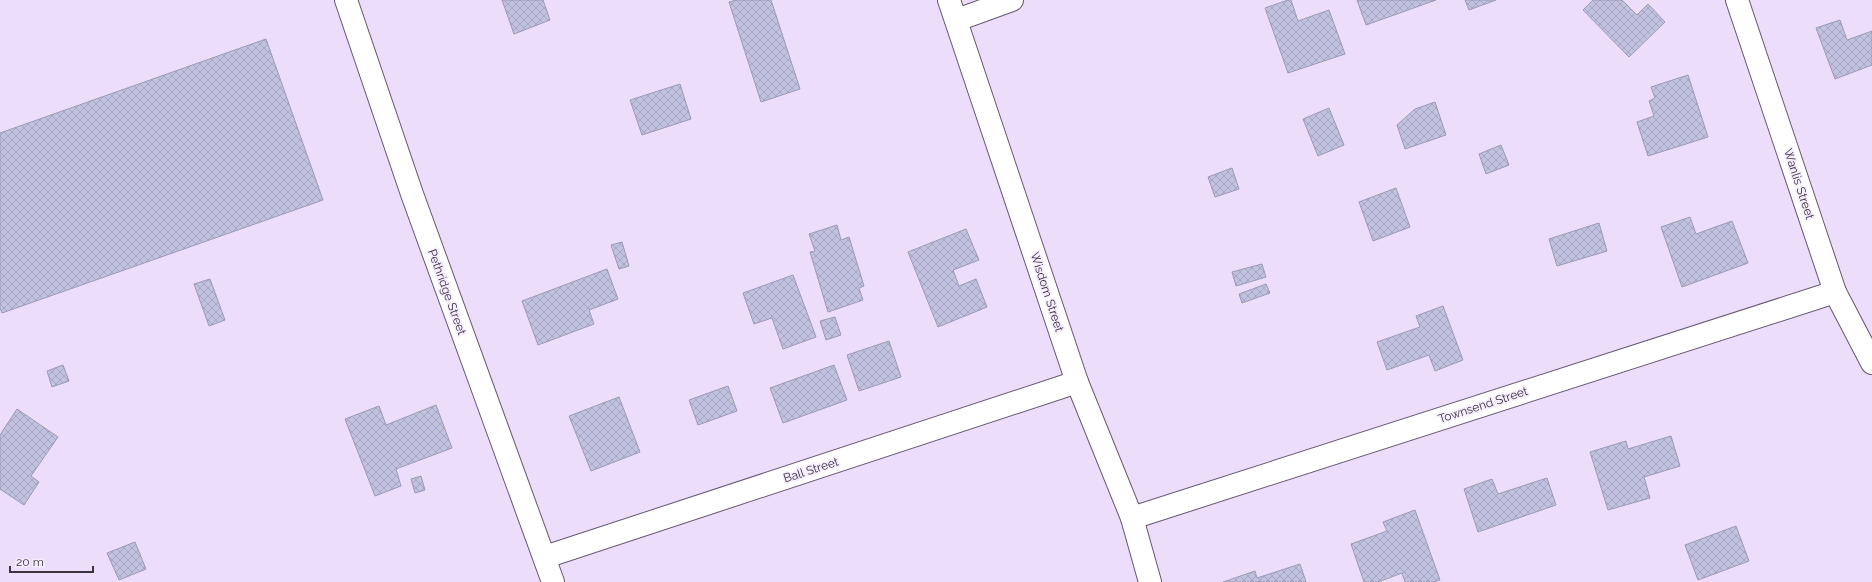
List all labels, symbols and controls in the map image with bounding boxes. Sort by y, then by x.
street label: Wanlis Street [1781,147,1817,221]
street label: Pethridge Street [425,247,469,337]
street label: Wisdom Street [1028,250,1066,334]
street label: Townsend Street [1436,384,1530,426]
street label: Ball Street [782,455,840,485]
scale bar [10,548,93,574]
text: 20 m [16,555,44,569]

